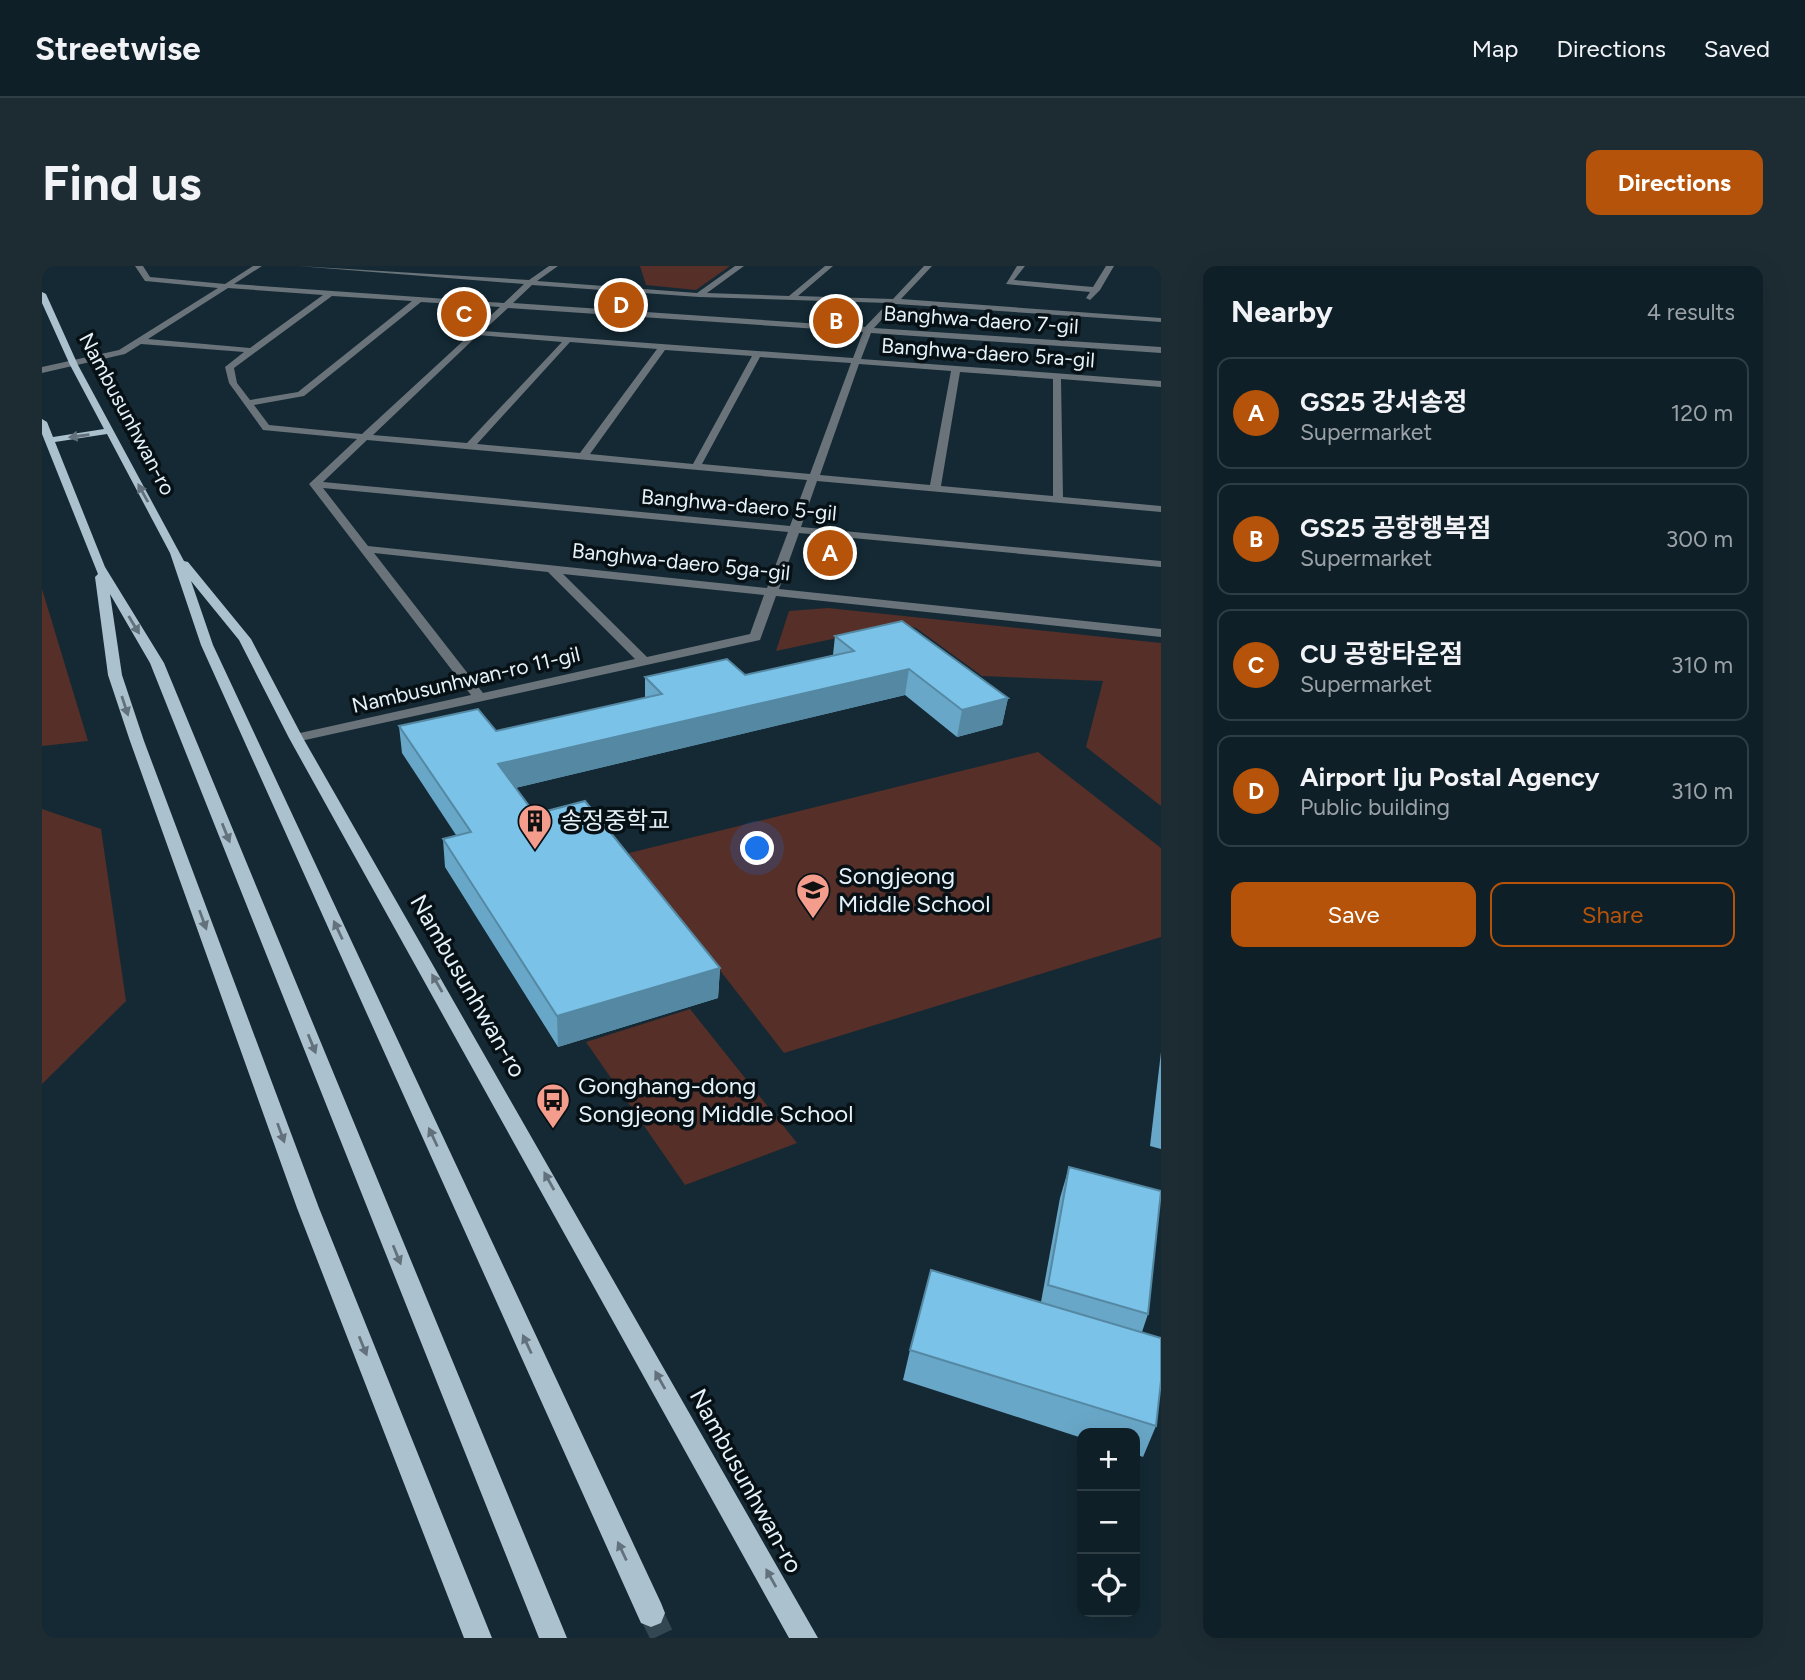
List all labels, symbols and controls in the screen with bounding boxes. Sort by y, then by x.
text: Streetwise [35,29,201,68]
text: Map [1472,34,1518,63]
text: Directions [1556,34,1666,63]
text: Saved [1704,34,1770,63]
button: Directions [1586,150,1763,215]
text: Find us [42,153,201,212]
pin: D [598,279,644,331]
pin: C [441,288,487,340]
text: Nearby [1231,293,1333,330]
pin: B [813,295,859,347]
text: 4 results [1647,298,1735,326]
street label: Banghwa-daero 7-gil [883,300,1079,339]
street label: Nambusunhwan-ro [74,328,181,499]
street label: Banghwa-daero 5ra-gil [880,333,1096,372]
text: GS25 강서송정 [1300,386,1467,418]
text: A [1248,399,1264,427]
text: 120 m [1671,399,1733,427]
text: Supermarket [1300,418,1432,446]
one-way arrow [68,430,90,441]
street label: Banghwa-daero 5-gil [640,483,838,526]
one-way arrow [137,484,149,503]
text: GS25 공항행복점 [1300,512,1491,544]
text: B [1249,525,1263,553]
text: 300 m [1666,525,1733,553]
pin: A [807,527,853,579]
street label: Banghwa-daero 5ga-gil [571,538,791,585]
text: Supermarket [1300,544,1432,572]
one-way arrow [128,616,141,635]
text: CU 공항타운점 [1300,638,1463,670]
street label: Nambusunhwan-ro 11-gil [349,641,582,718]
text: C [1248,651,1264,679]
text: 310 m [1671,651,1733,679]
text: Supermarket [1300,670,1432,698]
one-way arrow [120,695,131,716]
text: Airport Iju Postal Agency [1300,761,1599,793]
text: D [1248,777,1264,805]
text: 310 m [1671,777,1733,805]
text: Public building [1300,793,1450,821]
building icon: 송정중학교 [516,802,554,851]
place label: 송정중학교 [560,806,670,835]
one-way arrow [220,823,232,843]
your location [740,831,774,865]
place label: Songjeong Middle School [838,861,991,918]
school or university icon: Songjeong Middle School [794,871,832,920]
button: Save [1231,882,1476,947]
button: Share [1490,882,1735,947]
street label: Nambusunhwan-ro [404,889,533,1082]
one-way arrow [197,909,208,930]
one-way arrow [332,920,344,940]
one-way arrow [430,974,443,993]
one-way arrow [306,1034,317,1055]
place label: Gonghang-dong Songjeong Middle School [578,1071,854,1128]
bus stop icon: Gonghang-dong Songjeong Middle School [534,1081,572,1130]
one-way arrow [276,1123,287,1144]
one-way arrow [427,1127,439,1147]
one-way arrow [543,1172,555,1191]
one-way arrow [392,1244,403,1265]
one-way arrow [522,1334,533,1354]
one-way arrow [357,1335,368,1356]
one-way arrow [654,1370,666,1390]
street label: Nambusunhwan-ro [684,1384,809,1578]
map controls [1077,1428,1140,1617]
button: + [1077,1428,1140,1491]
button: − [1077,1491,1140,1554]
one-way arrow [616,1541,628,1561]
button: locate [1077,1554,1140,1617]
one-way arrow [765,1569,777,1588]

